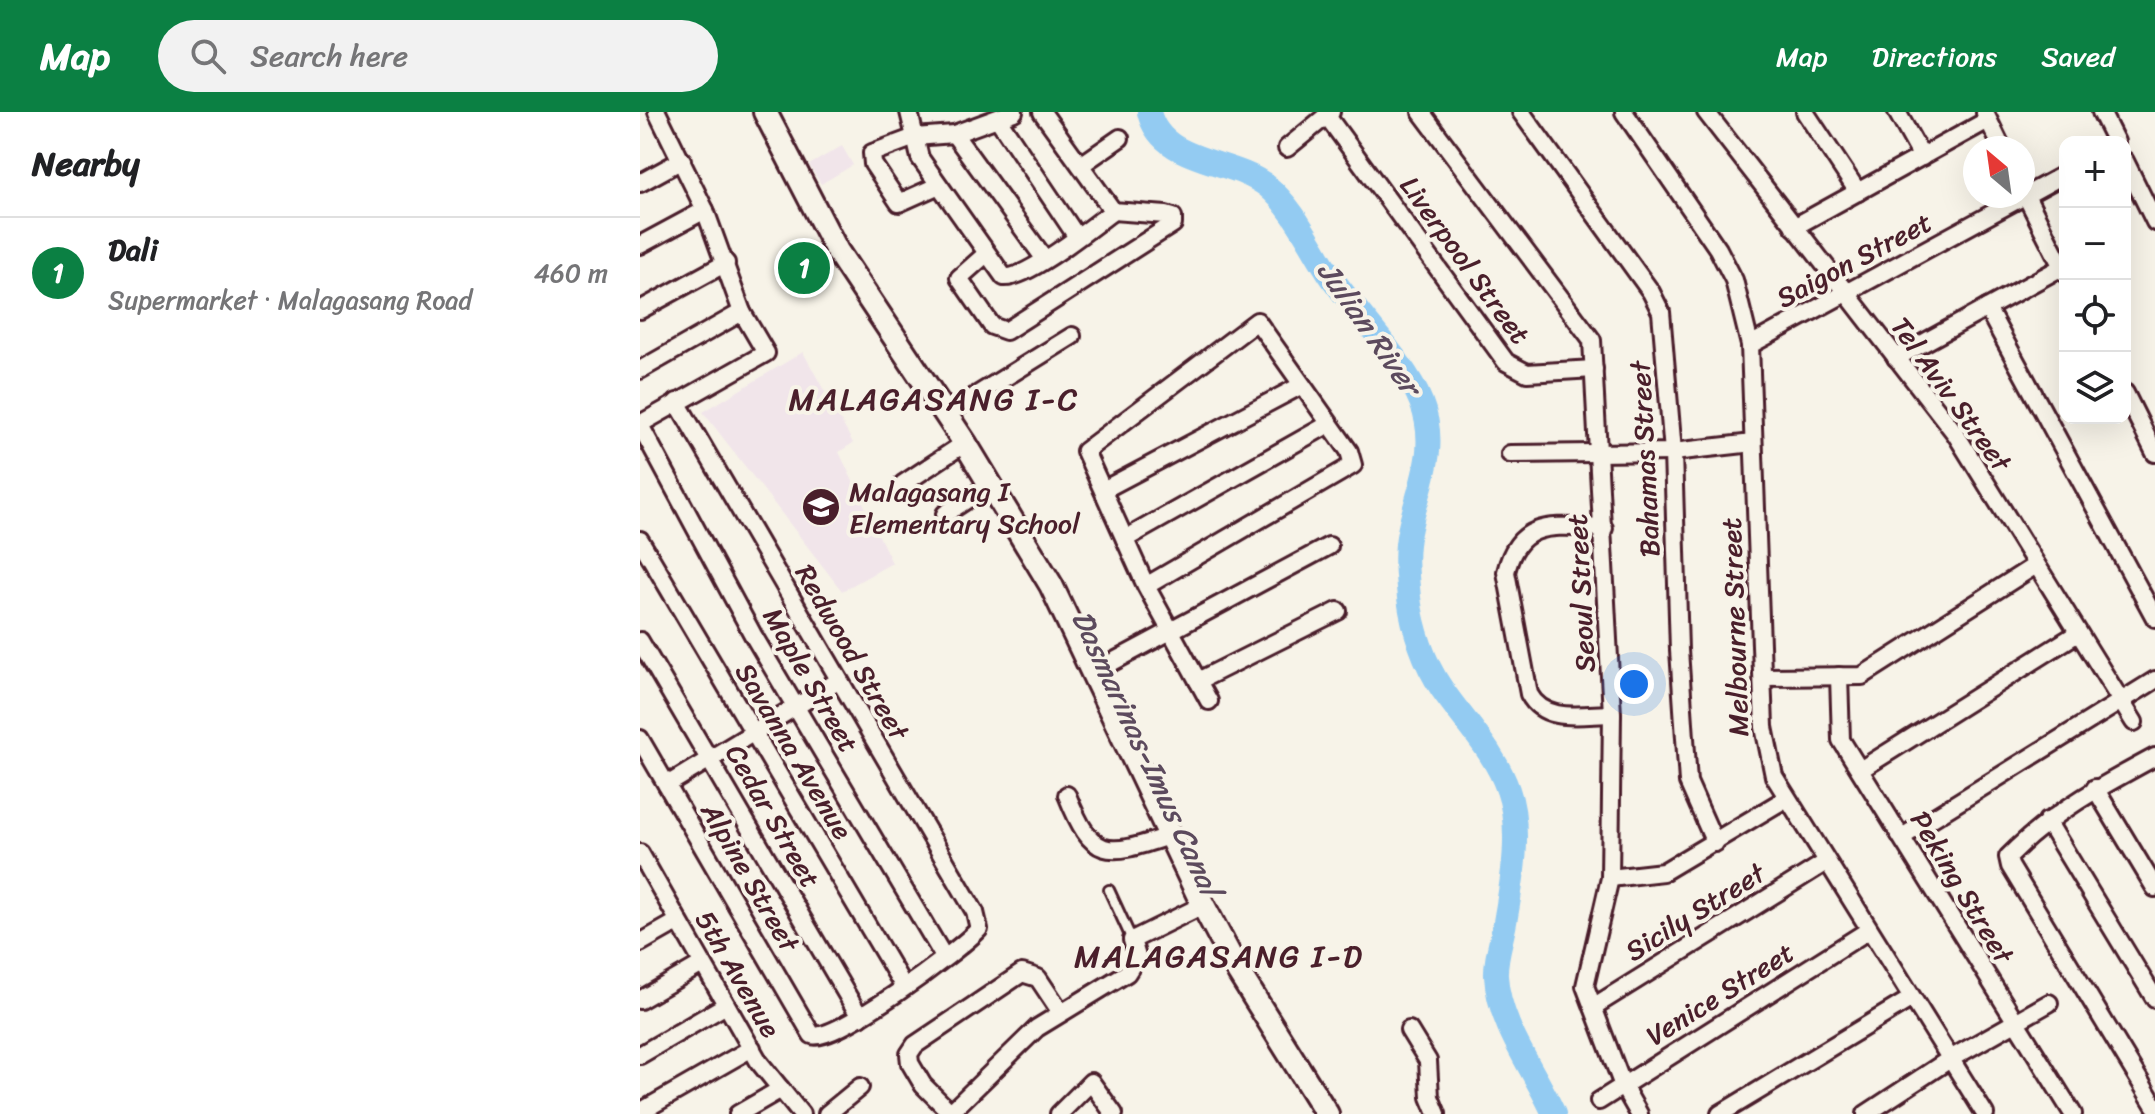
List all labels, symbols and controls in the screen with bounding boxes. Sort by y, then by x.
search box [158,20,718,92]
text: Map [40,23,110,90]
text: Search here [250,29,408,83]
text: Map [1776,32,1828,81]
text: Directions [1872,32,1997,81]
text: Saved [2041,32,2115,81]
icon: search [186,34,230,78]
text: Nearby [32,134,140,194]
north arrow [1963,136,2035,208]
map controls [2059,136,2131,424]
button: + [2059,136,2131,208]
street label: Liverpool Street [1387,165,1543,355]
street label: Saigon Street [1767,198,1941,322]
button: − [2059,208,2131,280]
text: Dali [108,223,158,277]
pin: 1 [778,238,830,298]
water label: Julian River [1303,249,1439,411]
text: 1 [52,250,64,296]
text: 460 m [534,250,608,296]
text: Supermarket · Malagasang Road [108,277,472,323]
button: locate [2059,280,2131,352]
street label: Tel Aviv Street [1878,306,2025,484]
button: layers [2059,352,2131,424]
street label: Bahamas Street [1615,358,1675,558]
district label: MALAGASANG I-C [789,371,1079,428]
place label: Malagasang I Elementary School [849,467,1081,548]
school or university icon: Malagasang I Elementary School [800,486,842,528]
street label: Seoul Street [1552,512,1610,674]
street label: Melbourne Street [1707,517,1763,737]
street label: Redwood Street [782,554,923,751]
street label: Maple Street [749,598,873,762]
water label: Dasmarinas-Imus Canal [1056,601,1239,911]
street label: Savanna Avenue [722,653,866,849]
your location [1614,664,1654,704]
street label: Cedar Street [712,735,834,897]
street label: Alpine Street [687,792,814,963]
street label: Peking Street [1897,801,2028,975]
street label: Sicily Street [1615,848,1776,975]
street label: 5th Avenue [682,901,794,1047]
district label: MALAGASANG I-D [1074,928,1364,985]
street label: Venice Street [1636,929,1804,1059]

